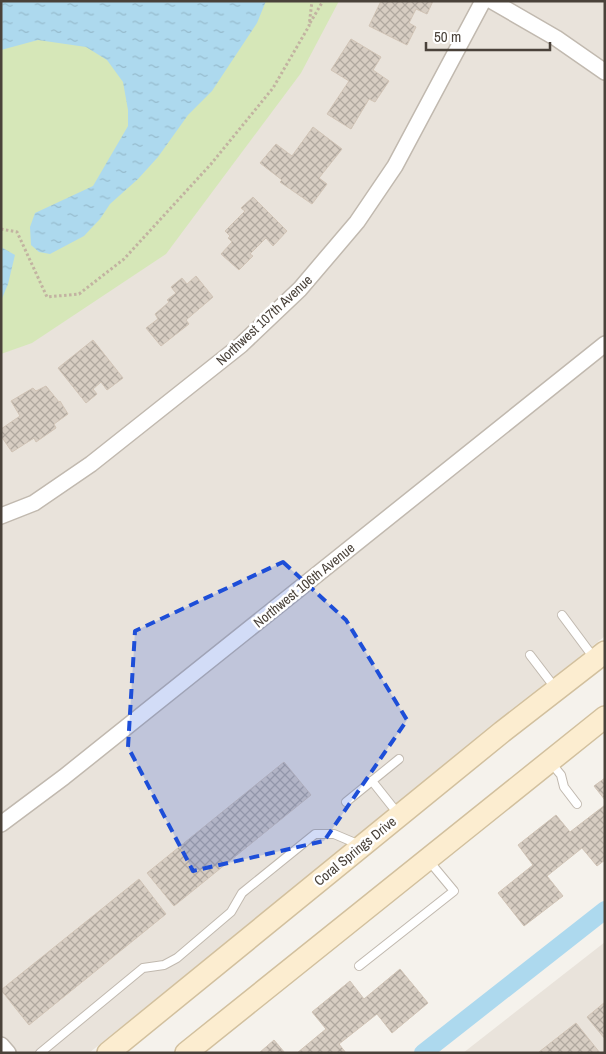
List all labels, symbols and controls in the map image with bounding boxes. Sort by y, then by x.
scale bar [426,20,550,52]
text: 50 m [434,26,461,47]
street label: Northwest 107th Avenue [212,271,316,369]
street label: Northwest 106th Avenue [250,539,358,631]
street label: Coral Springs Drive [310,812,400,890]

